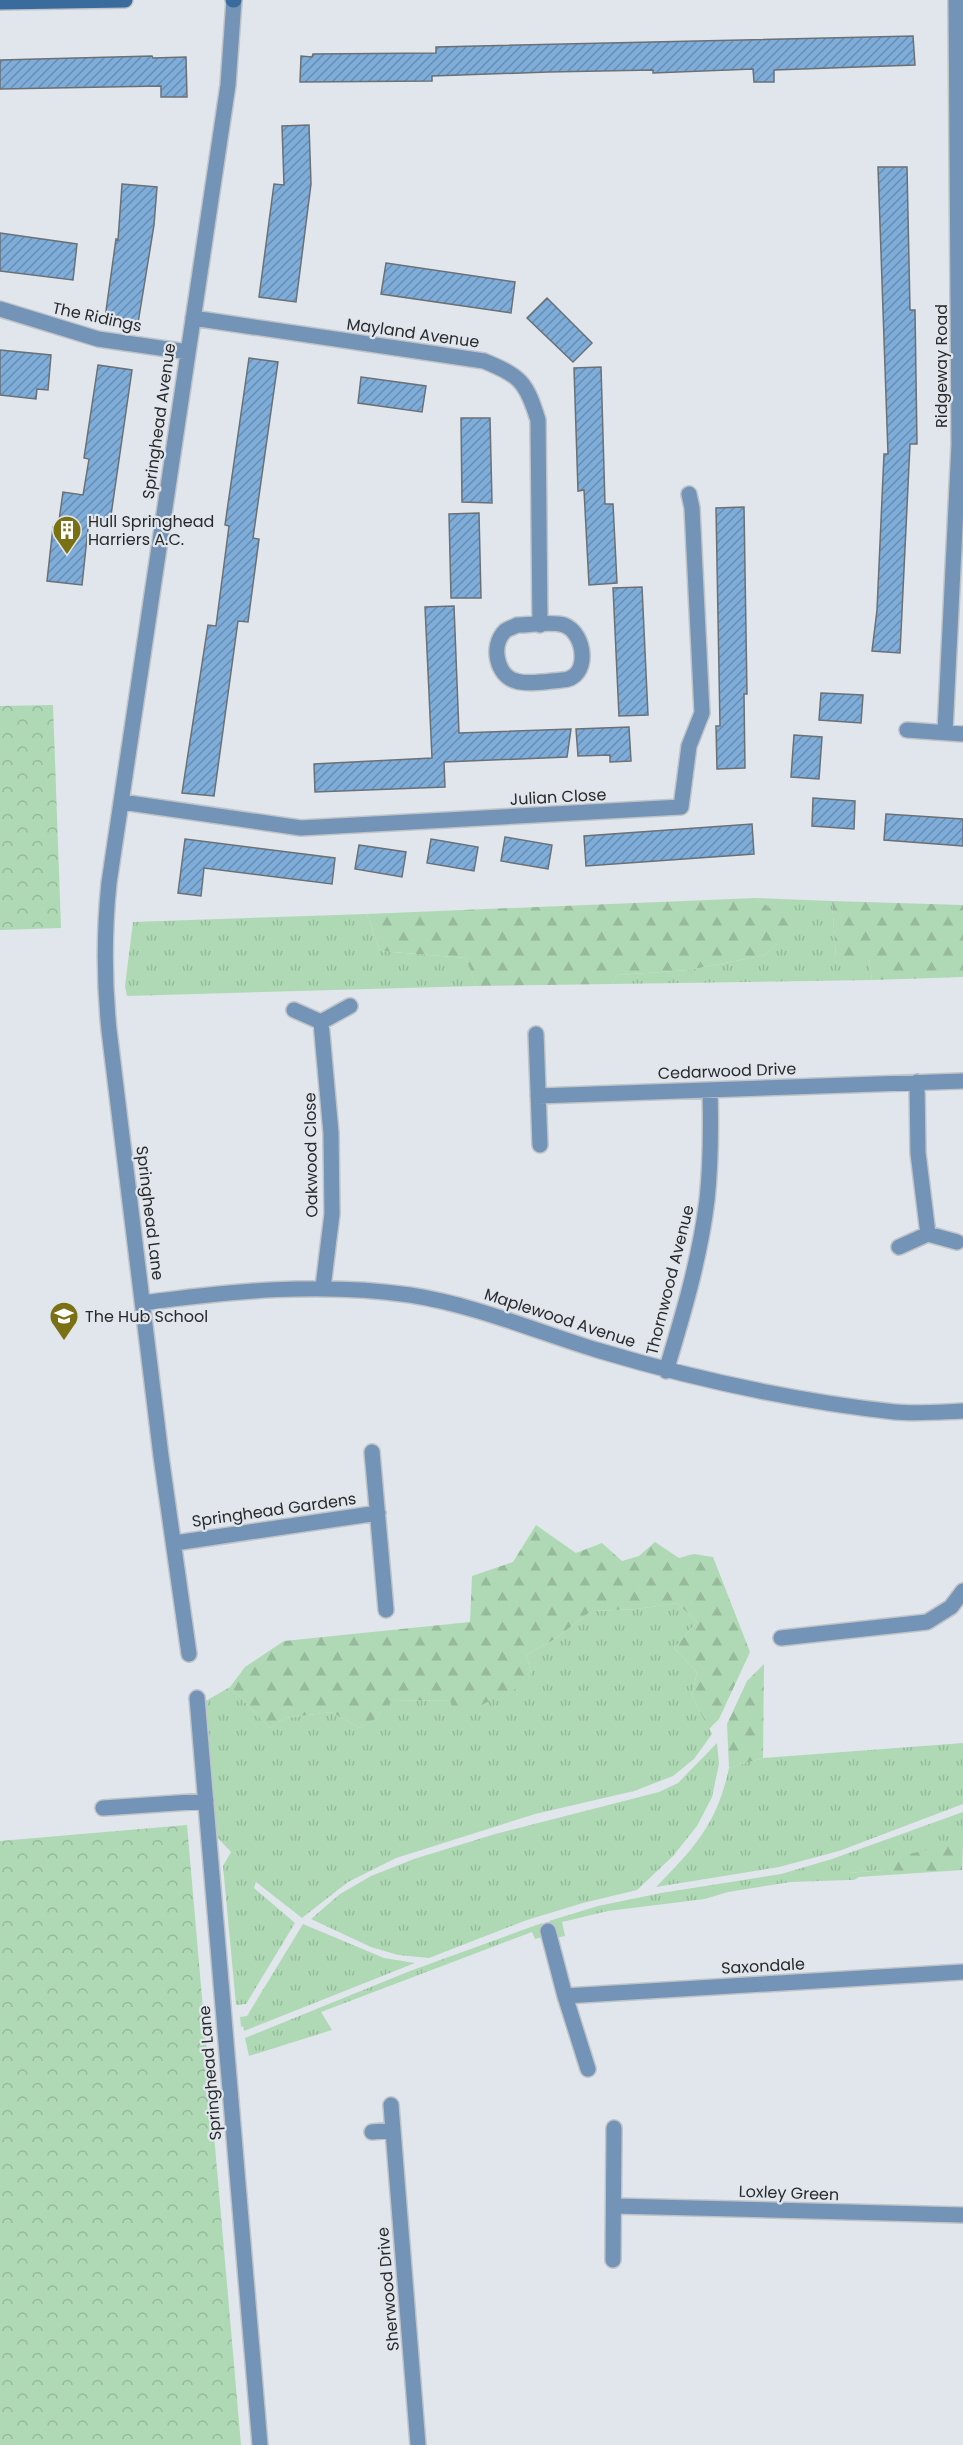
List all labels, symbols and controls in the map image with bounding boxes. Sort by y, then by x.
street label: The Ridings [50,296,144,338]
street label: Ridgeway Road [930,304,953,428]
street label: Mayland Avenue [345,312,481,354]
street label: Springhead Avenue [137,341,181,500]
place label: Hull Springhead Harriers A.C. [88,510,214,551]
building icon: Hull Springhead Harriers A.C. [51,514,83,556]
street label: Julian Close [509,783,607,811]
street label: Cedarwood Drive [657,1057,797,1085]
street label: Oakwood Close [298,1092,324,1218]
street label: Springhead Lane [130,1145,170,1282]
street label: Thornwood Avenue [640,1202,700,1358]
street label: Maplewood Avenue [481,1283,639,1353]
school or university icon: The Hub School [48,1300,80,1342]
place label: The Hub School [85,1305,208,1328]
street label: Springhead Gardens [190,1487,358,1533]
street label: Saxondale [721,1952,806,1980]
street label: Springhead Lane [193,2005,227,2141]
street label: Loxley Green [738,2180,840,2206]
street label: Sherwood Drive [371,2226,405,2352]

